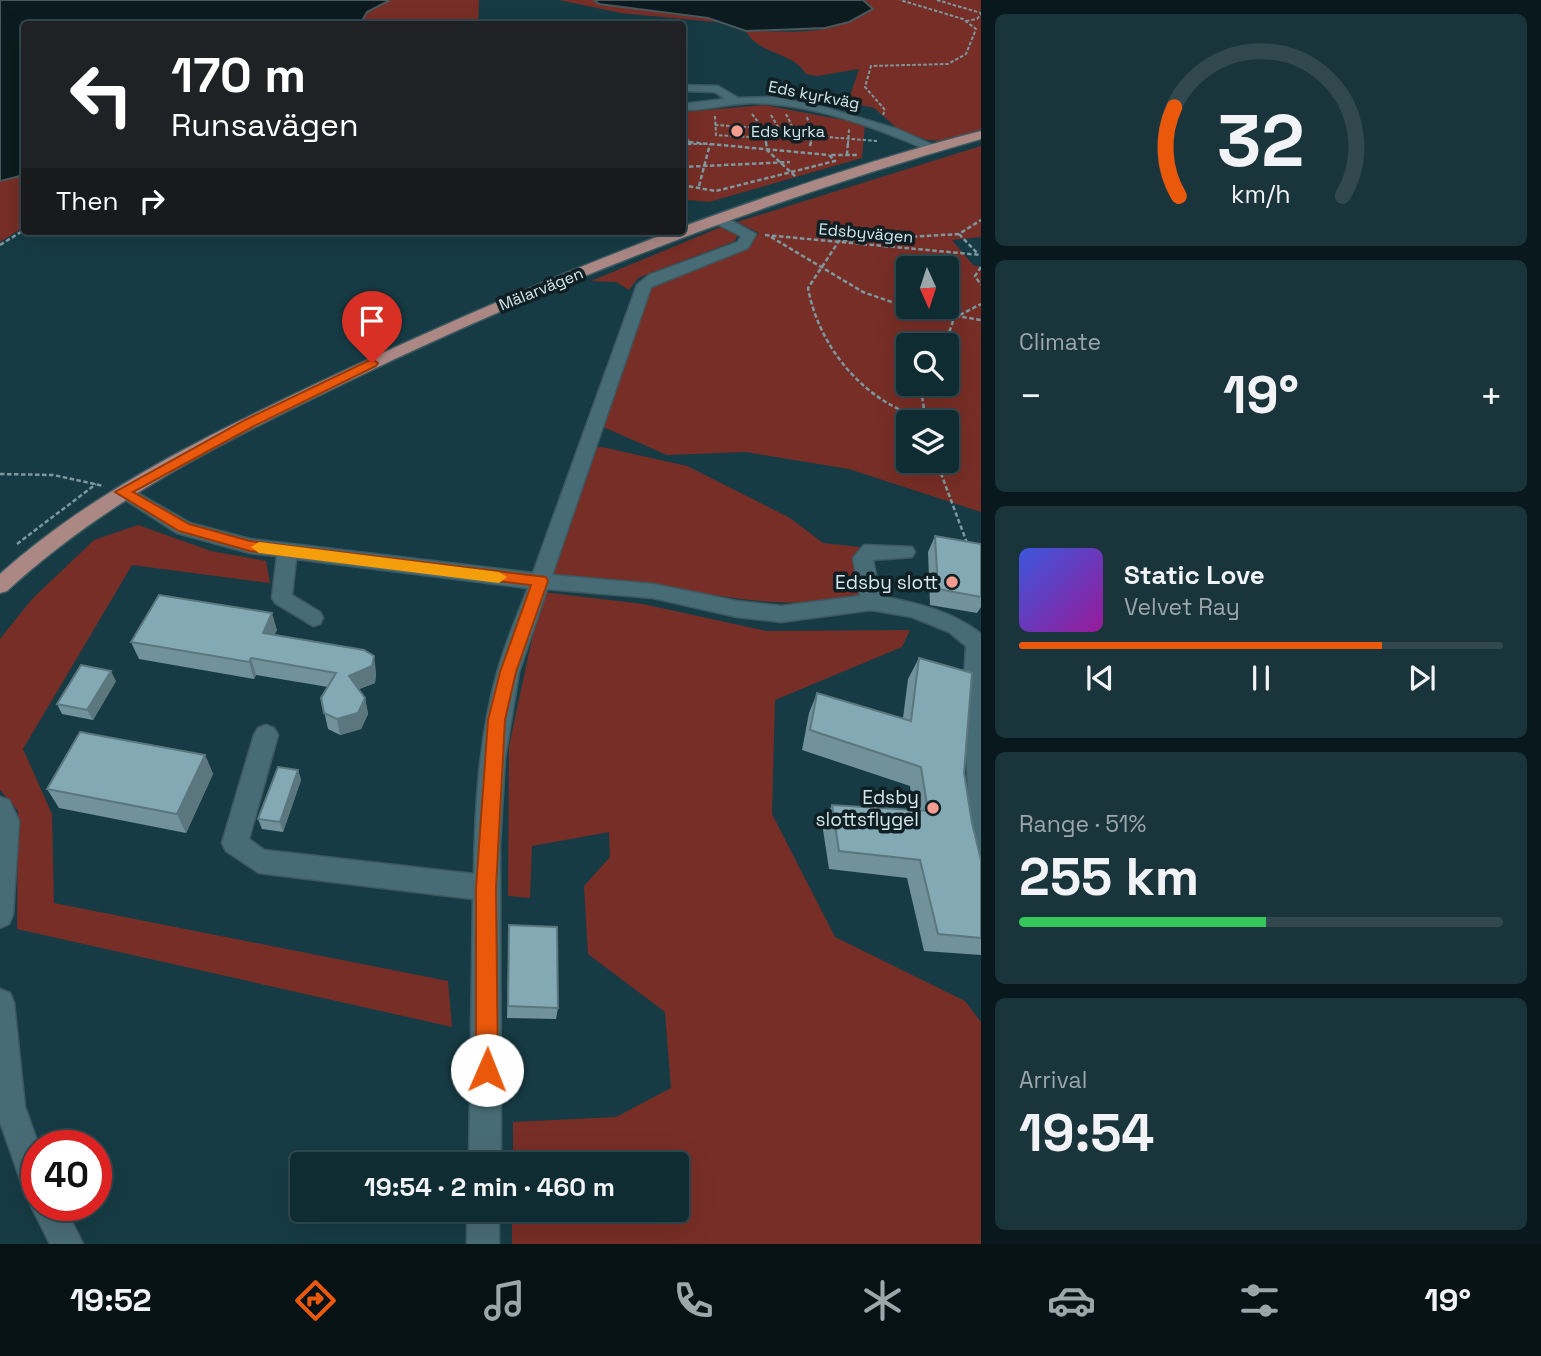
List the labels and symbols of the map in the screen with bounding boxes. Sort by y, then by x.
street label: Eds kyrkväg [767,76,861,114]
place label: Eds kyrka [751,121,825,142]
marker: Eds kyrka [729,123,745,139]
street label: Edsbyvägen [818,218,914,248]
north arrow [896,256,959,318]
street label: Mälarvägen [496,263,586,315]
pin [342,291,402,363]
place label: Edsby slott [835,570,938,595]
marker: Edsby slott [944,574,960,590]
place label: Edsby slottsflygel [816,785,919,832]
marker: Edsby slottsflygel [925,800,941,816]
position arrow [450,1033,524,1107]
speed limit sign: 40 [21,1130,112,1221]

